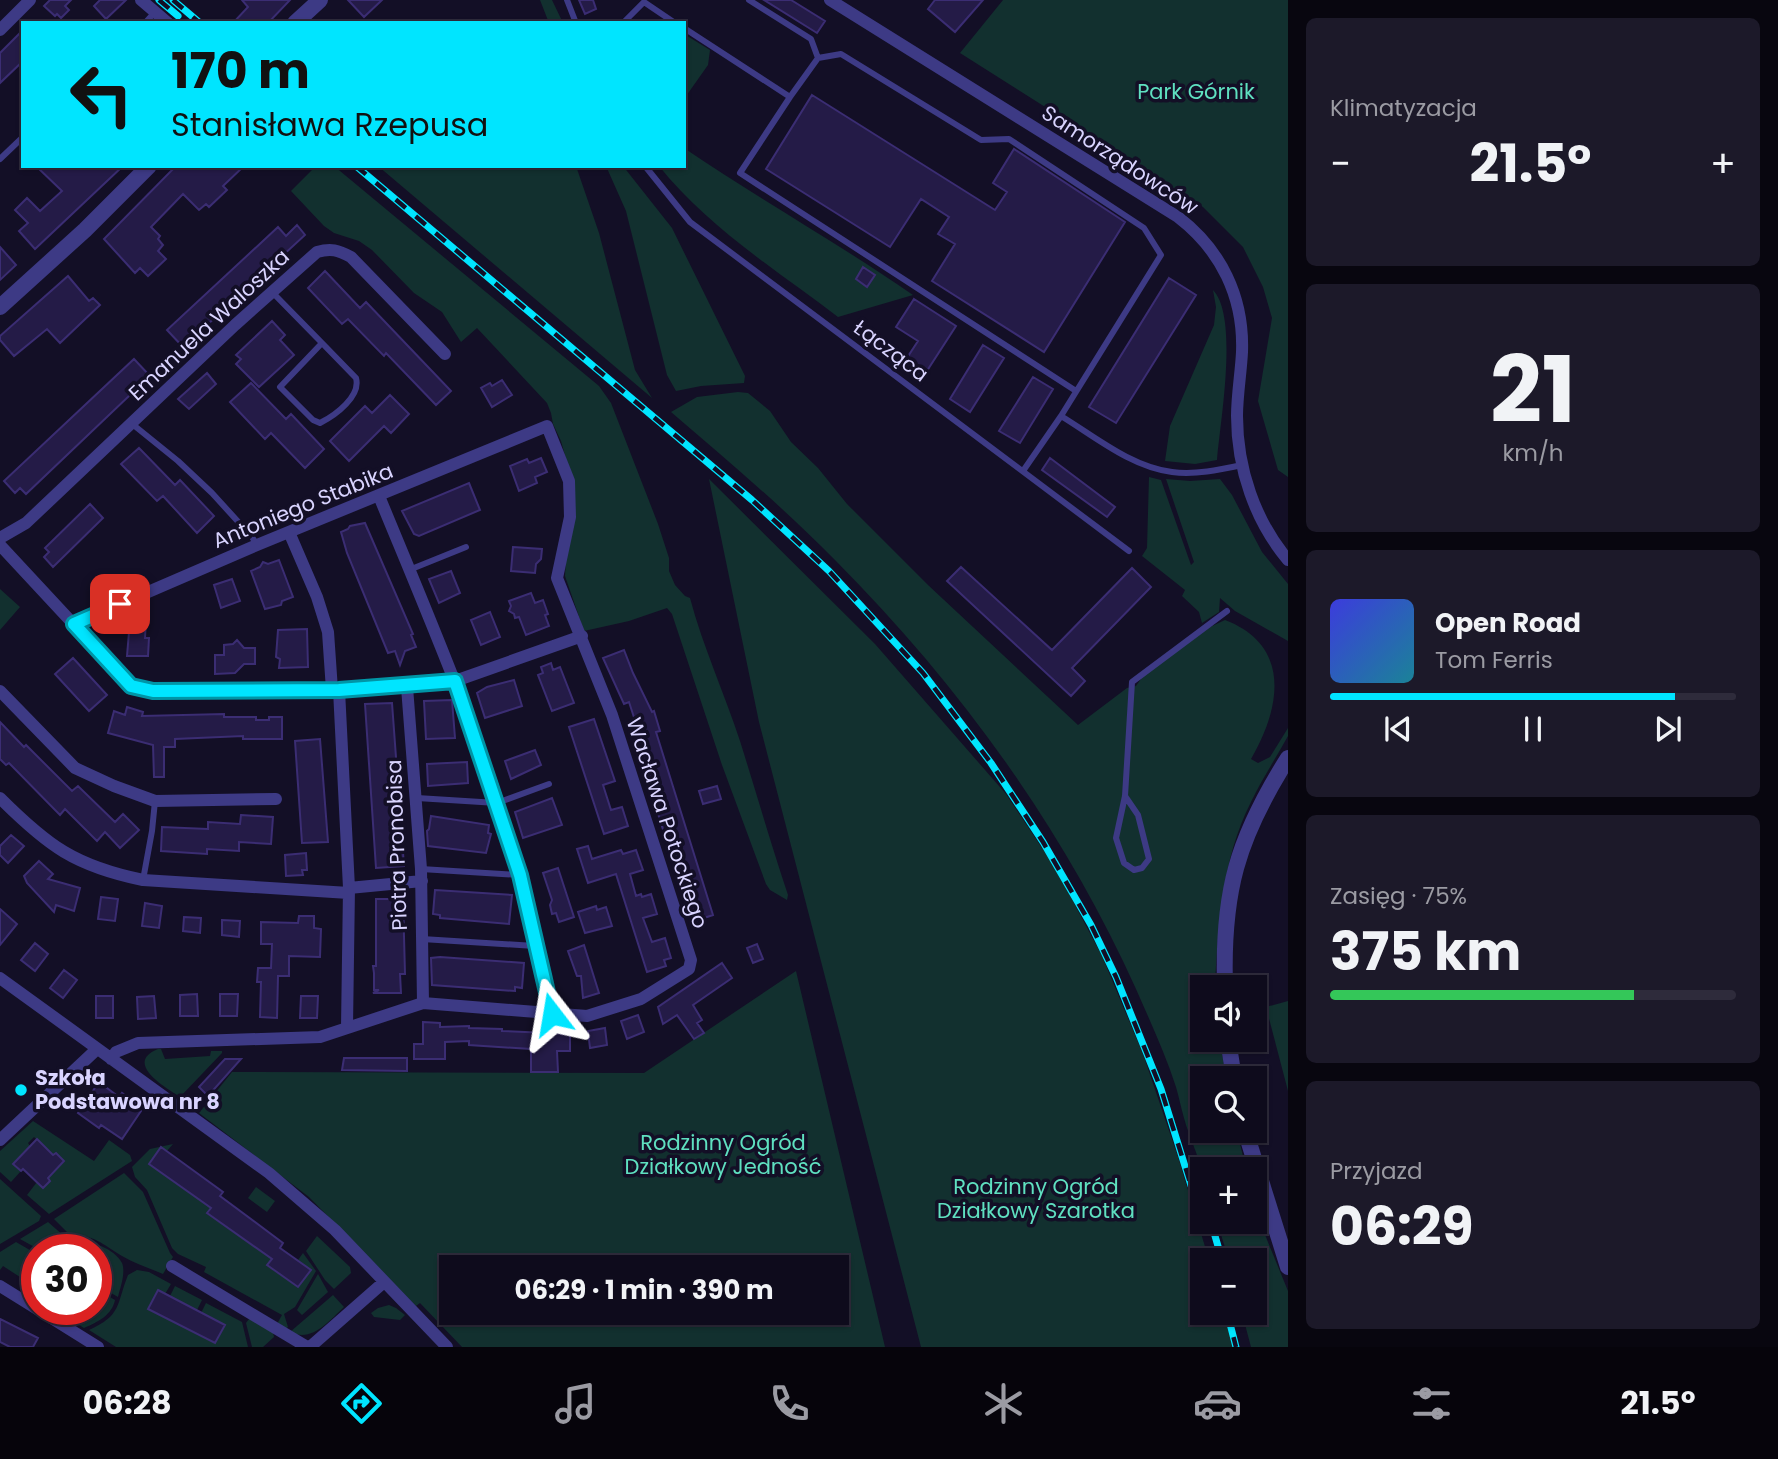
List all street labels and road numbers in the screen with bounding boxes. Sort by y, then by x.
street label: Samorządowców [1036,98,1204,221]
street label: Emanuela Waloszka [122,242,295,407]
street label: Łącząca [848,313,935,388]
street label: Antoniego Stabika [208,456,397,555]
street label: Wacława Potockiego [620,714,715,932]
street label: Piotra Pronobisa [379,759,414,931]

